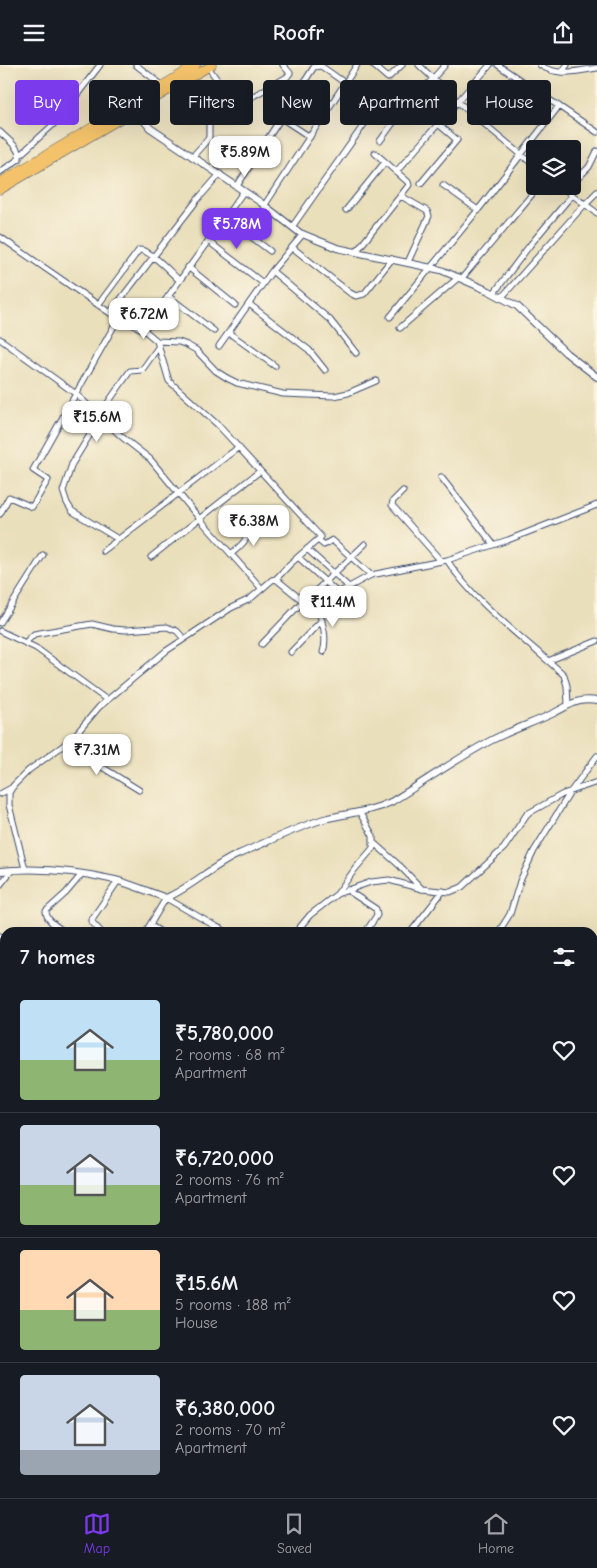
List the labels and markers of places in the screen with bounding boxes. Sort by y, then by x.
pin: ₹5.89M [204,135,286,178]
pin: ₹5.78M [196,207,278,250]
pin: ₹6.72M [103,297,185,340]
pin: ₹15.6M [56,401,138,443]
pin: ₹6.38M [213,505,295,547]
pin: ₹11.4M [292,585,374,628]
pin: ₹7.31M [56,733,138,776]

